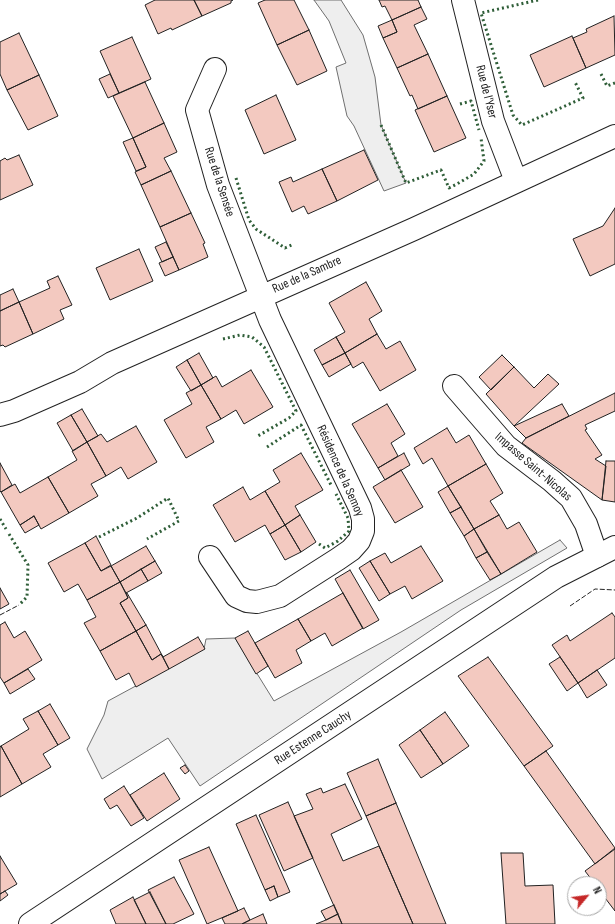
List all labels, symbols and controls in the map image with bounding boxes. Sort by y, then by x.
street label: Rue de l'Yser [472,64,500,120]
street label: Rue de la Sensée [200,145,238,219]
street label: Rue de la Sambre [270,253,344,297]
street label: Résidence de la Semoy [313,423,367,519]
street label: Impasse Saint-Nicolas [491,429,575,505]
street label: Rue Estenne Cauchy [272,707,354,769]
north arrow [567,876,607,916]
text: N [590,885,604,896]

